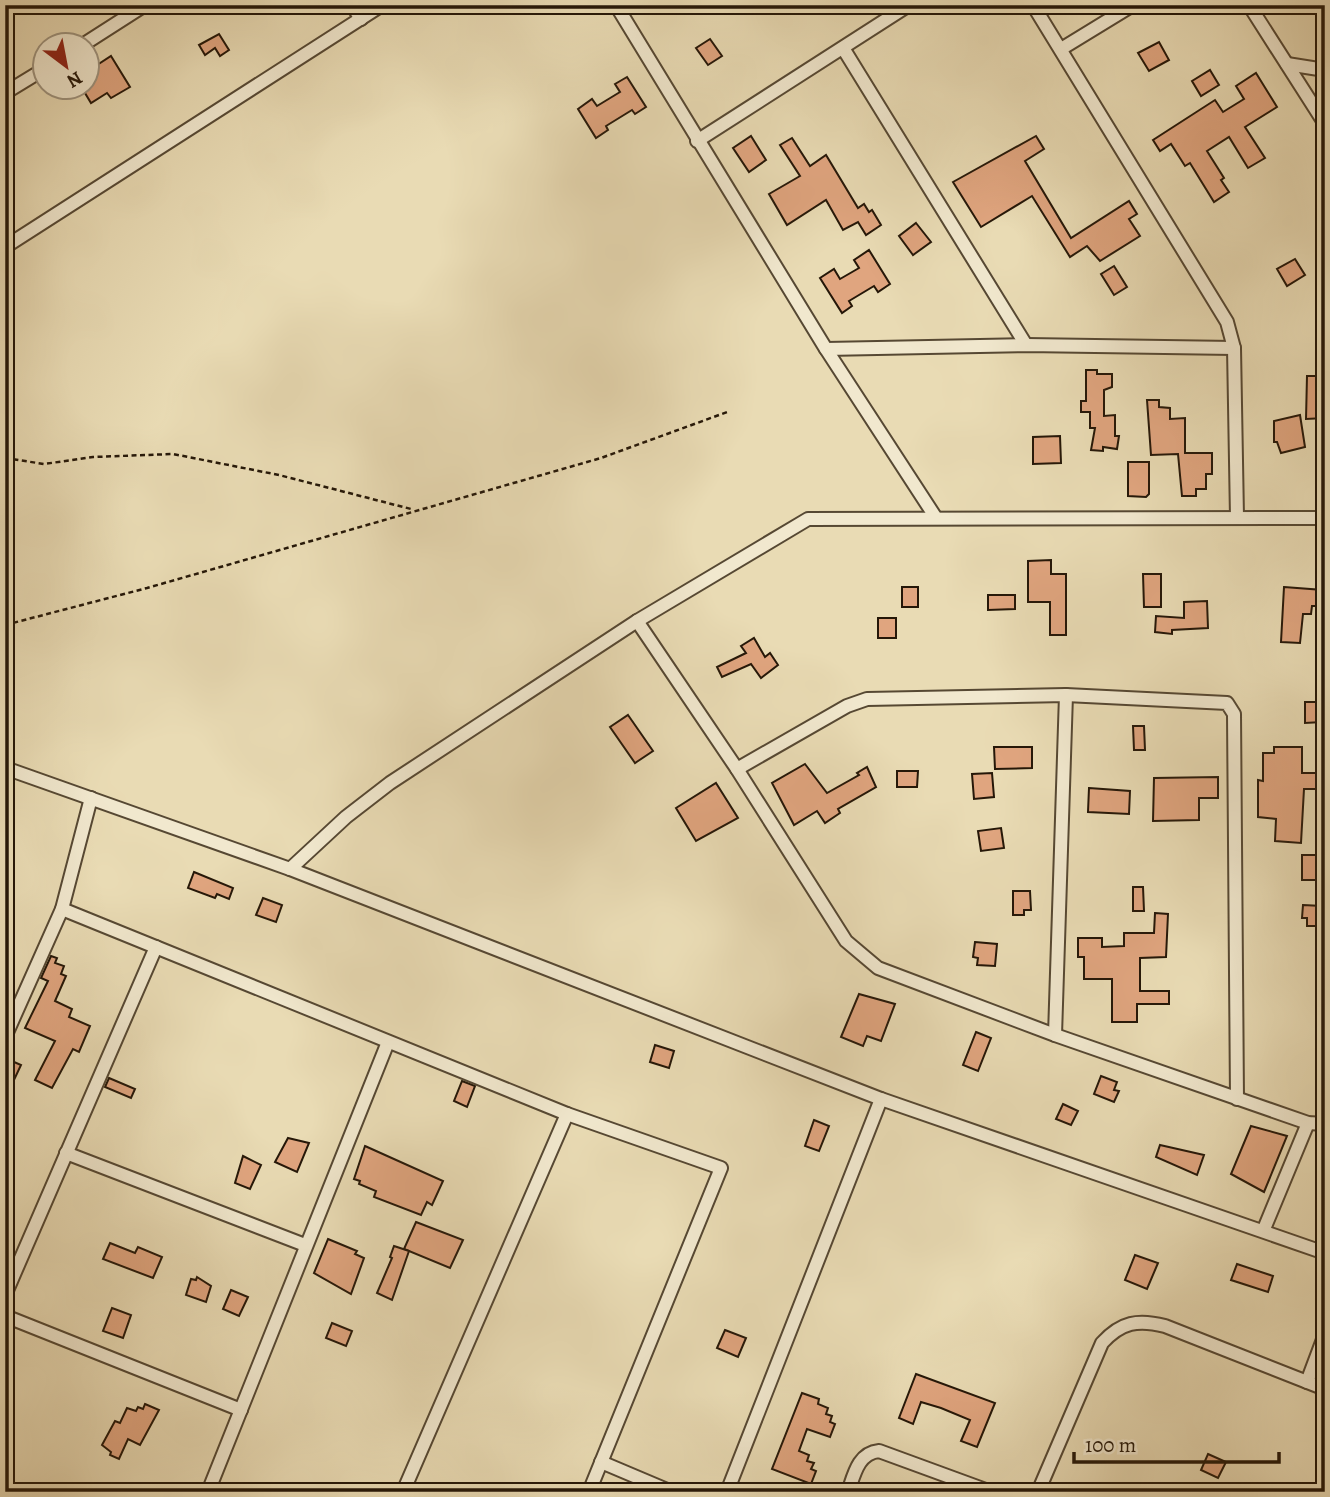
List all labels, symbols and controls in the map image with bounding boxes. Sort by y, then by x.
north arrow [32,32,102,102]
text: N [62,65,87,94]
scale bar [1074,1420,1279,1464]
text: 100 m [1085,1431,1136,1459]

